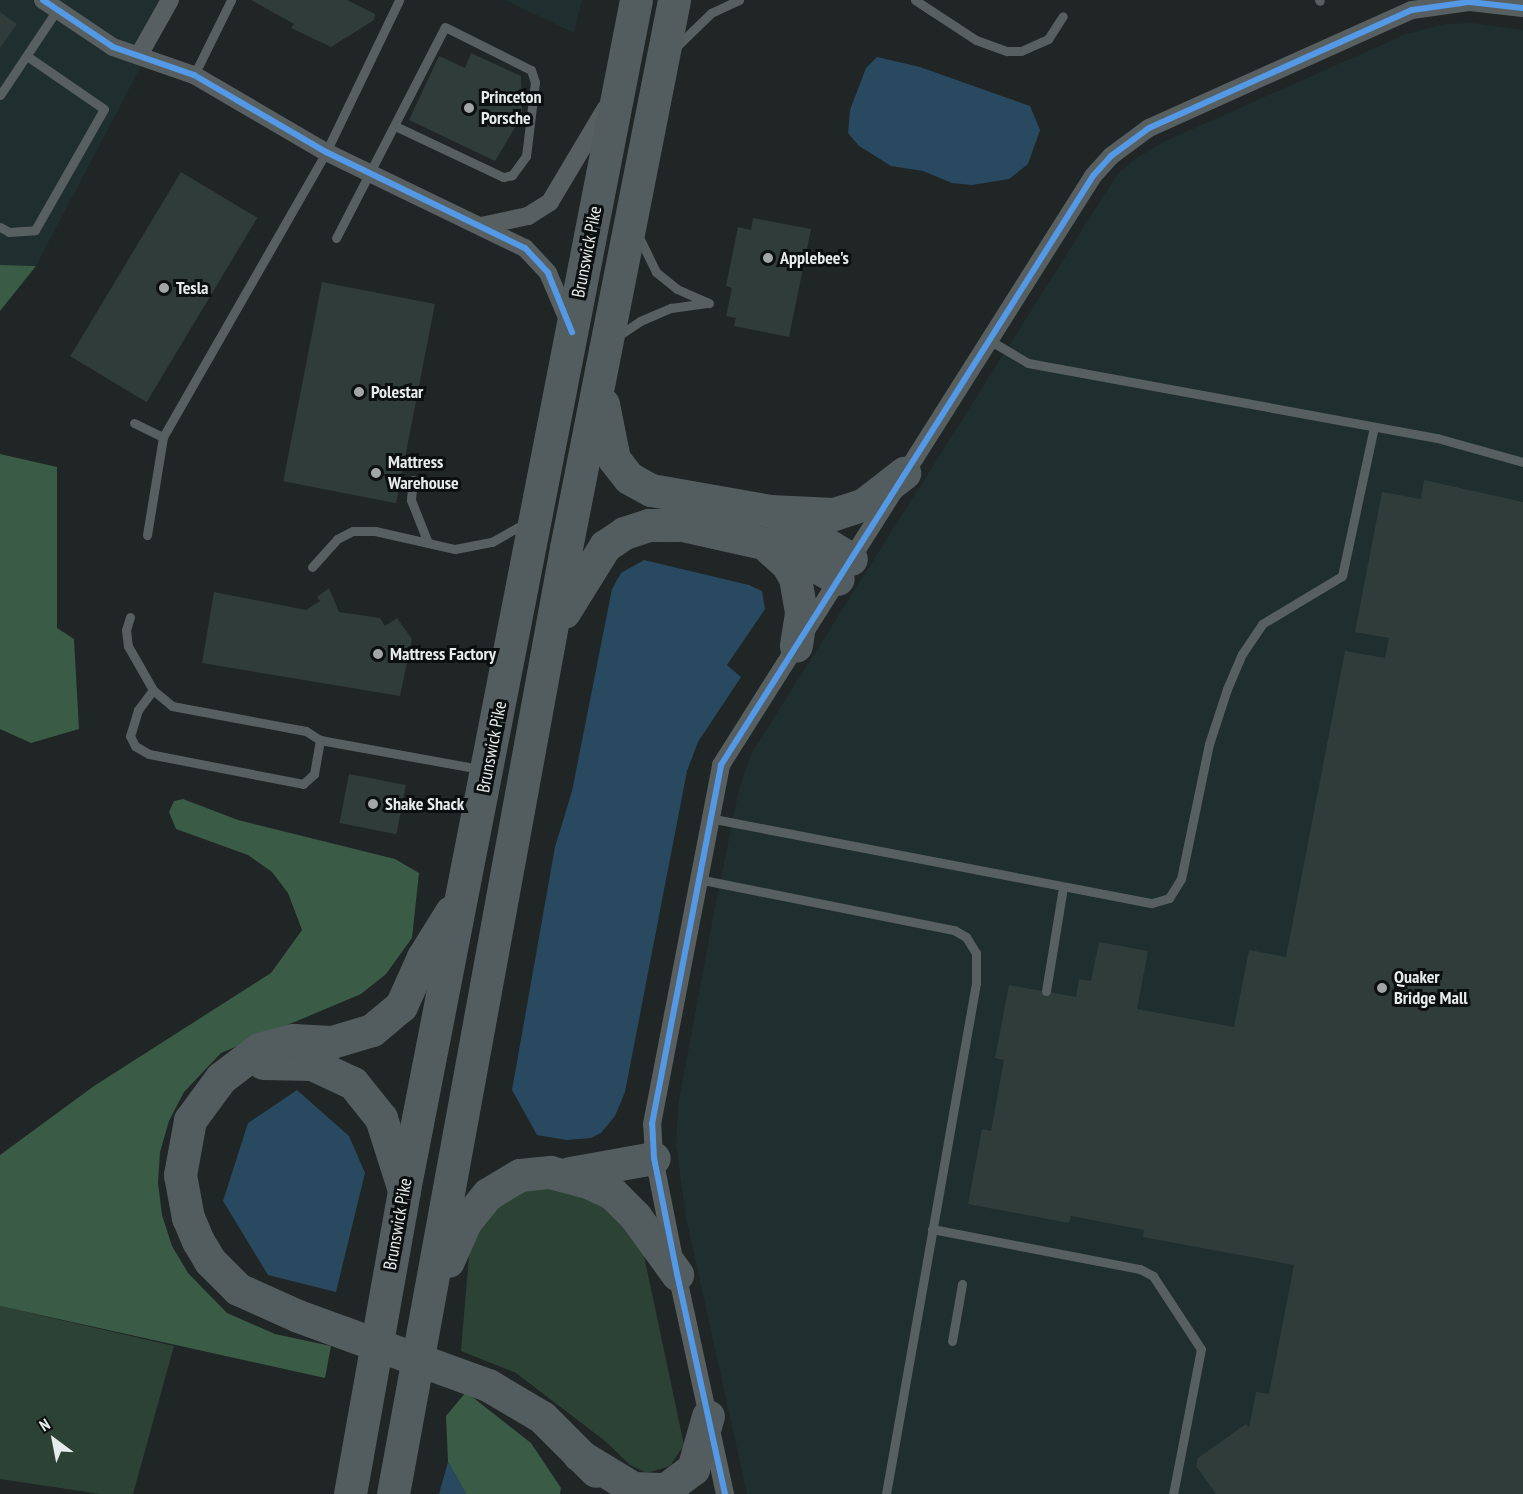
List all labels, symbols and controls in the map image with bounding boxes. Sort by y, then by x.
place label: Princeton Porsche [481,87,542,130]
marker: Princeton Porsche [462,101,476,115]
street label: Brunswick Pike [568,204,606,300]
place label: Applebee's [780,247,849,269]
marker: Applebee's [761,251,775,265]
place label: Tesla [176,277,208,299]
marker: Tesla [157,281,171,295]
place label: Polestar [371,381,423,403]
marker: Polestar [352,385,366,399]
place label: Mattress Warehouse [388,452,459,494]
marker: Mattress Warehouse [369,466,383,480]
place label: Mattress Factory [390,643,496,665]
marker: Mattress Factory [371,647,385,661]
street label: Brunswick Pike [473,699,511,795]
place label: Shake Shack [385,793,464,815]
marker: Shake Shack [366,797,380,811]
place label: Quaker Bridge Mall [1394,967,1468,1010]
marker: Quaker Bridge Mall [1375,981,1389,995]
street label: Brunswick Pike [379,1176,417,1272]
north arrow [24,1410,84,1470]
text: N [35,1414,53,1436]

